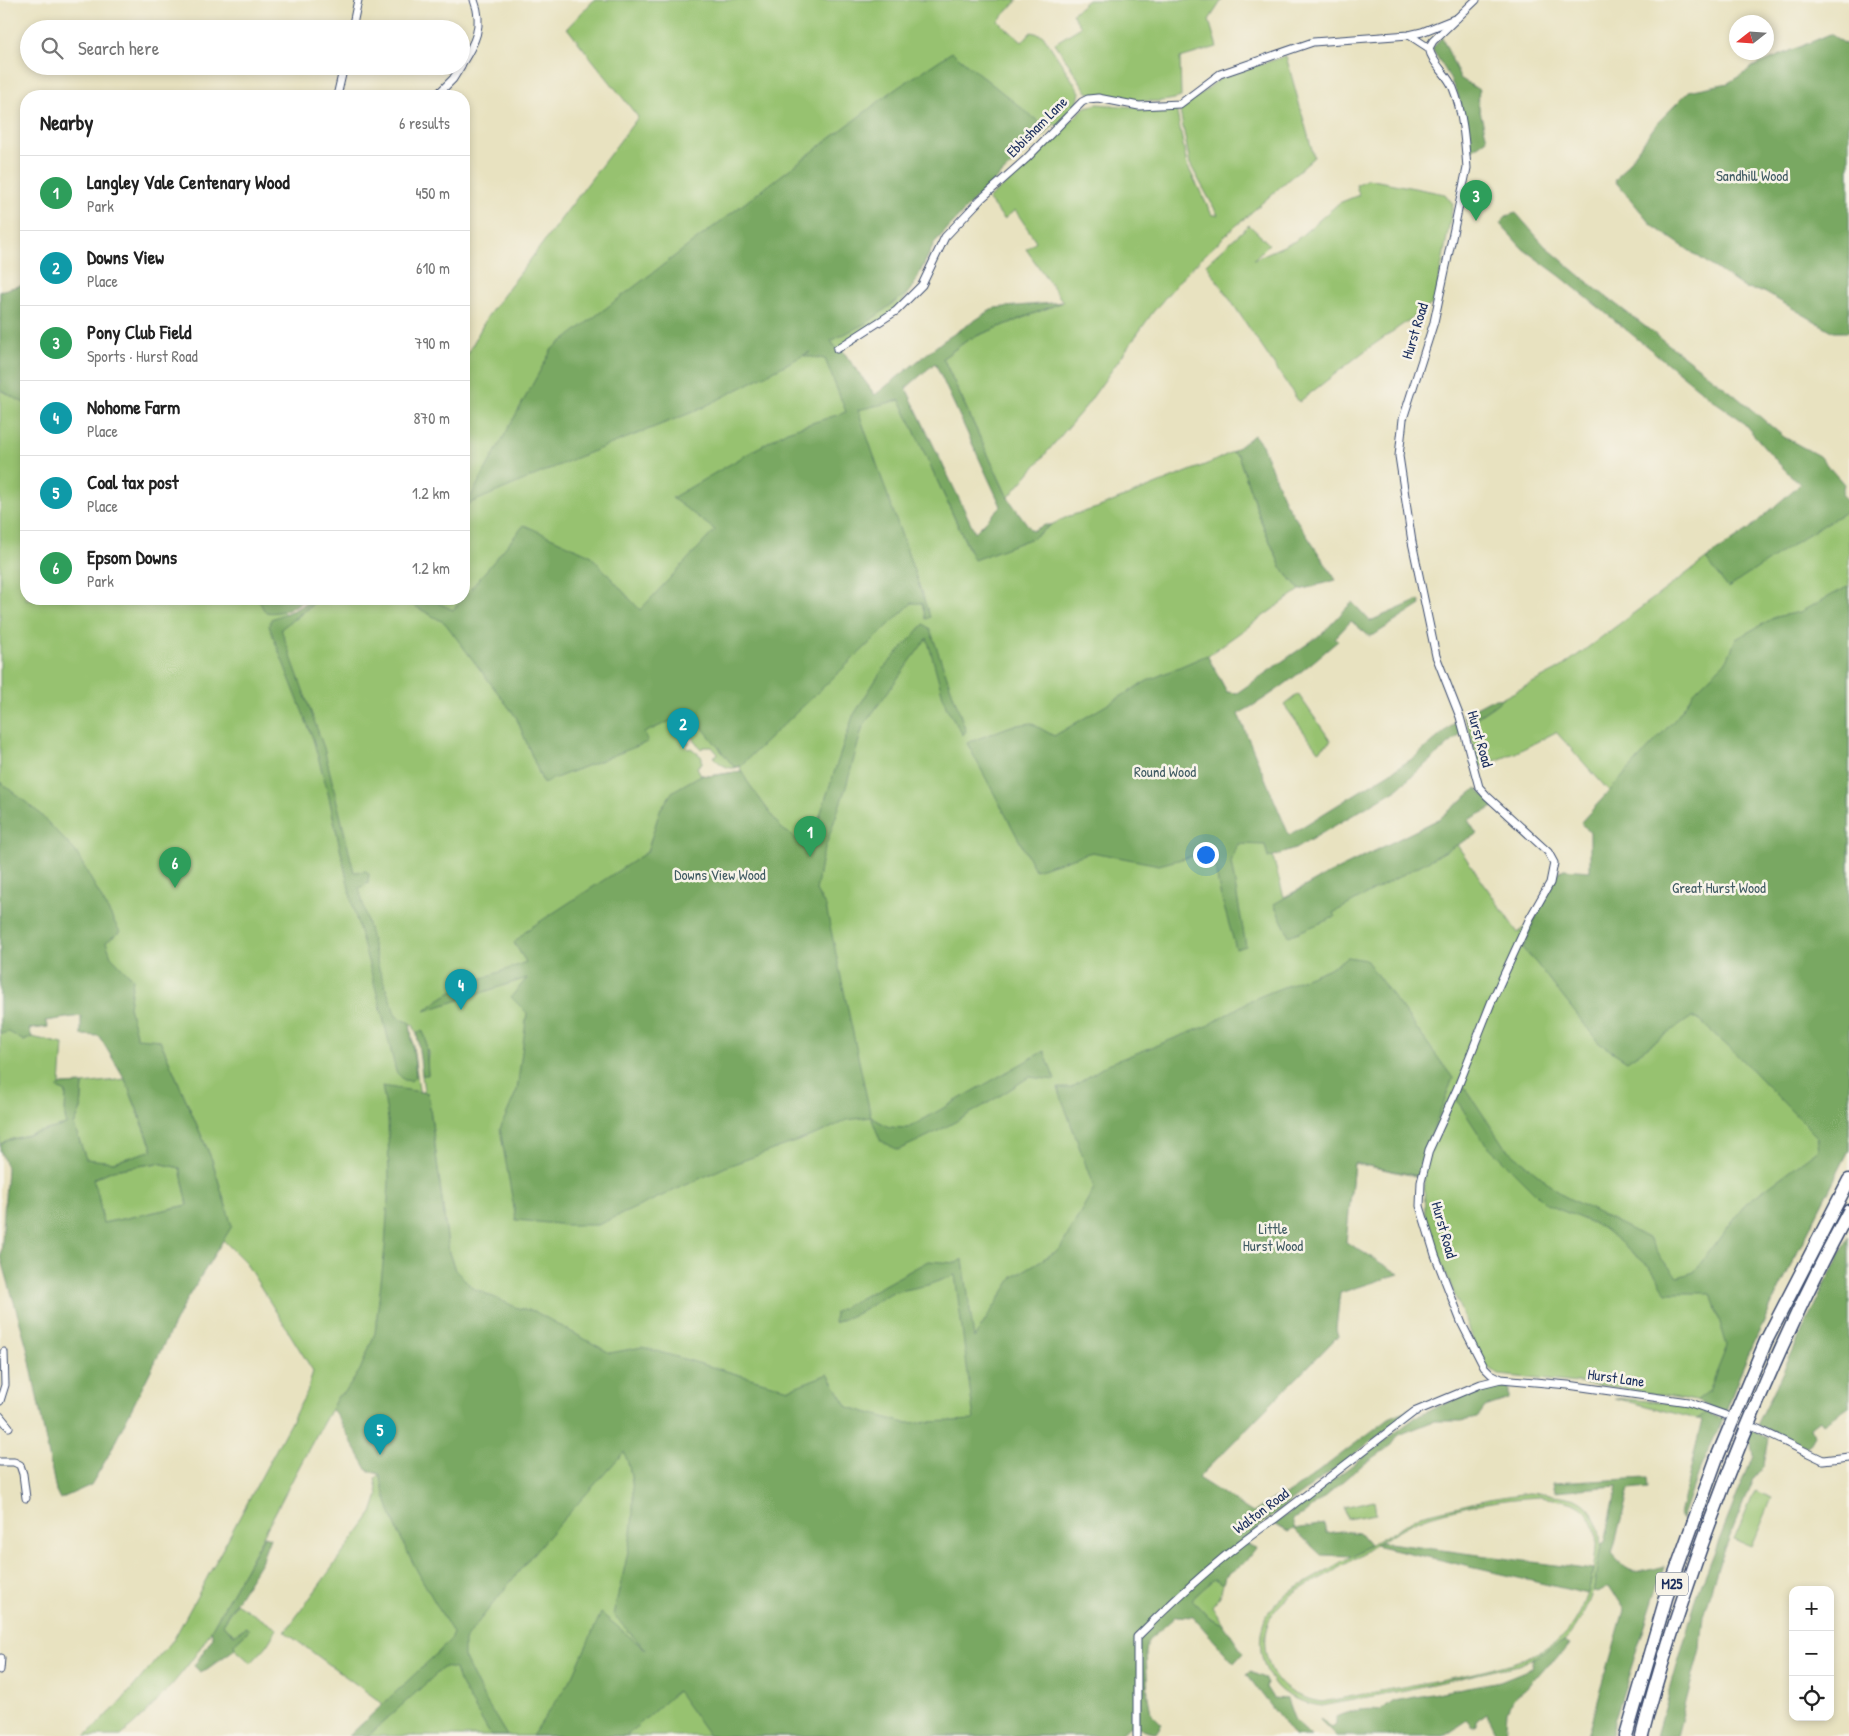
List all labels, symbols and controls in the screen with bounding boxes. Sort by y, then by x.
north arrow [1729,15,1774,60]
search box [20,20,470,75]
icon: search [38,34,66,62]
text: Search here [78,35,159,61]
street label: Ebbisham Lane [1002,92,1072,162]
text: Nearby [40,108,93,137]
text: 6 results [399,112,450,134]
park label: Sandhill Wood [1716,165,1788,186]
text: Langley Vale Centenary Wood [87,169,290,195]
pin: 3 [1460,180,1492,221]
text: 1 [53,182,59,204]
text: 450 m [416,182,450,204]
text: Park [87,195,114,217]
text: Downs View [87,244,164,270]
text: 2 [52,257,60,279]
text: 610 m [416,257,450,279]
text: Place [87,270,118,292]
street label: Hurst Road [1396,300,1433,362]
text: Pony Club Field [87,319,191,345]
text: 3 [52,332,60,354]
text: 790 m [414,332,450,354]
text: Sports · Hurst Road [87,345,198,367]
text: Nohome Farm [87,394,180,420]
text: 4 [53,407,59,429]
text: 870 m [413,407,450,429]
text: Place [87,420,118,442]
text: Coal tax post [87,469,178,495]
text: 5 [53,482,59,504]
text: 1.2 km [412,482,450,504]
text: Place [87,495,118,517]
text: Epsom Downs [87,544,177,570]
text: 6 [53,557,59,579]
text: 1.2 km [412,557,450,579]
text: Park [87,570,114,592]
pin: 2 [667,708,699,749]
street label: Hurst Road [1462,708,1499,770]
park label: Round Wood [1134,761,1196,782]
pin: 1 [794,816,826,857]
your location [1193,842,1219,868]
pin: 6 [159,847,191,888]
park label: Downs View Wood [674,864,766,885]
park label: Great Hurst Wood [1672,877,1766,898]
pin: 4 [445,969,477,1010]
street label: Hurst Road [1426,1199,1463,1261]
park label: Little Hurst Wood [1243,1218,1303,1256]
street label: Hurst Lane [1586,1363,1646,1392]
pin: 5 [364,1414,396,1455]
street label: Walton Road [1228,1483,1293,1539]
road number: M25 [1656,1572,1688,1596]
map controls [1789,1586,1834,1721]
button: + [1789,1586,1834,1631]
button: − [1789,1631,1834,1676]
button: locate [1789,1676,1834,1721]

